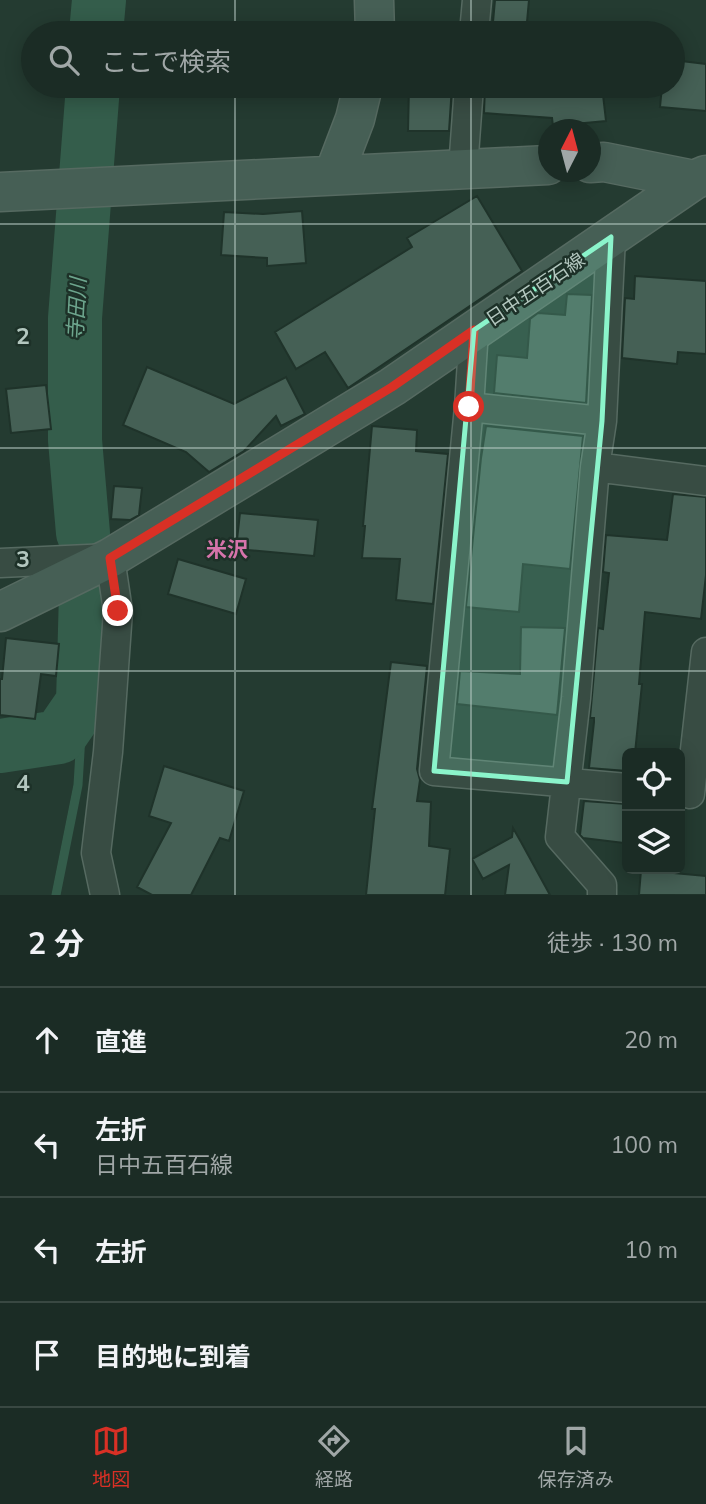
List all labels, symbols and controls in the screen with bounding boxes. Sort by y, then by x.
search box [21,21,685,98]
icon: search [45,41,83,79]
text: ここで検索 [101,45,231,78]
north arrow [538,119,601,182]
street label: 日中五百石線 [481,247,589,331]
water label: 寺田川 [61,275,91,341]
text: 2 [16,321,30,350]
route start [453,391,484,422]
district label: 米沢 [206,536,248,562]
text: 3 [16,544,30,573]
route end [102,595,133,626]
map controls [622,748,685,874]
button: locate [622,748,685,811]
text: 4 [16,768,30,797]
button: layers [622,811,685,874]
text: 2 分 [28,924,84,962]
text: 徒歩 · 130 m [547,928,678,957]
icon: ahead [28,1021,66,1059]
text: 直進 [95,1025,147,1058]
text: 20 m [624,1025,678,1054]
text: 左折 [95,1113,147,1146]
icon: left [28,1126,66,1164]
text: 100 m [610,1130,678,1159]
text: 日中五百石線 [95,1150,233,1179]
icon: left [28,1231,66,1269]
text: 左折 [95,1235,147,1268]
text: 10 m [624,1235,678,1264]
icon: arrive [28,1336,66,1374]
text: 目的地に到着 [95,1340,251,1373]
tab: 地図 [92,1422,130,1491]
tab: 経路 [315,1422,353,1491]
tab: 保存済み [538,1422,614,1491]

